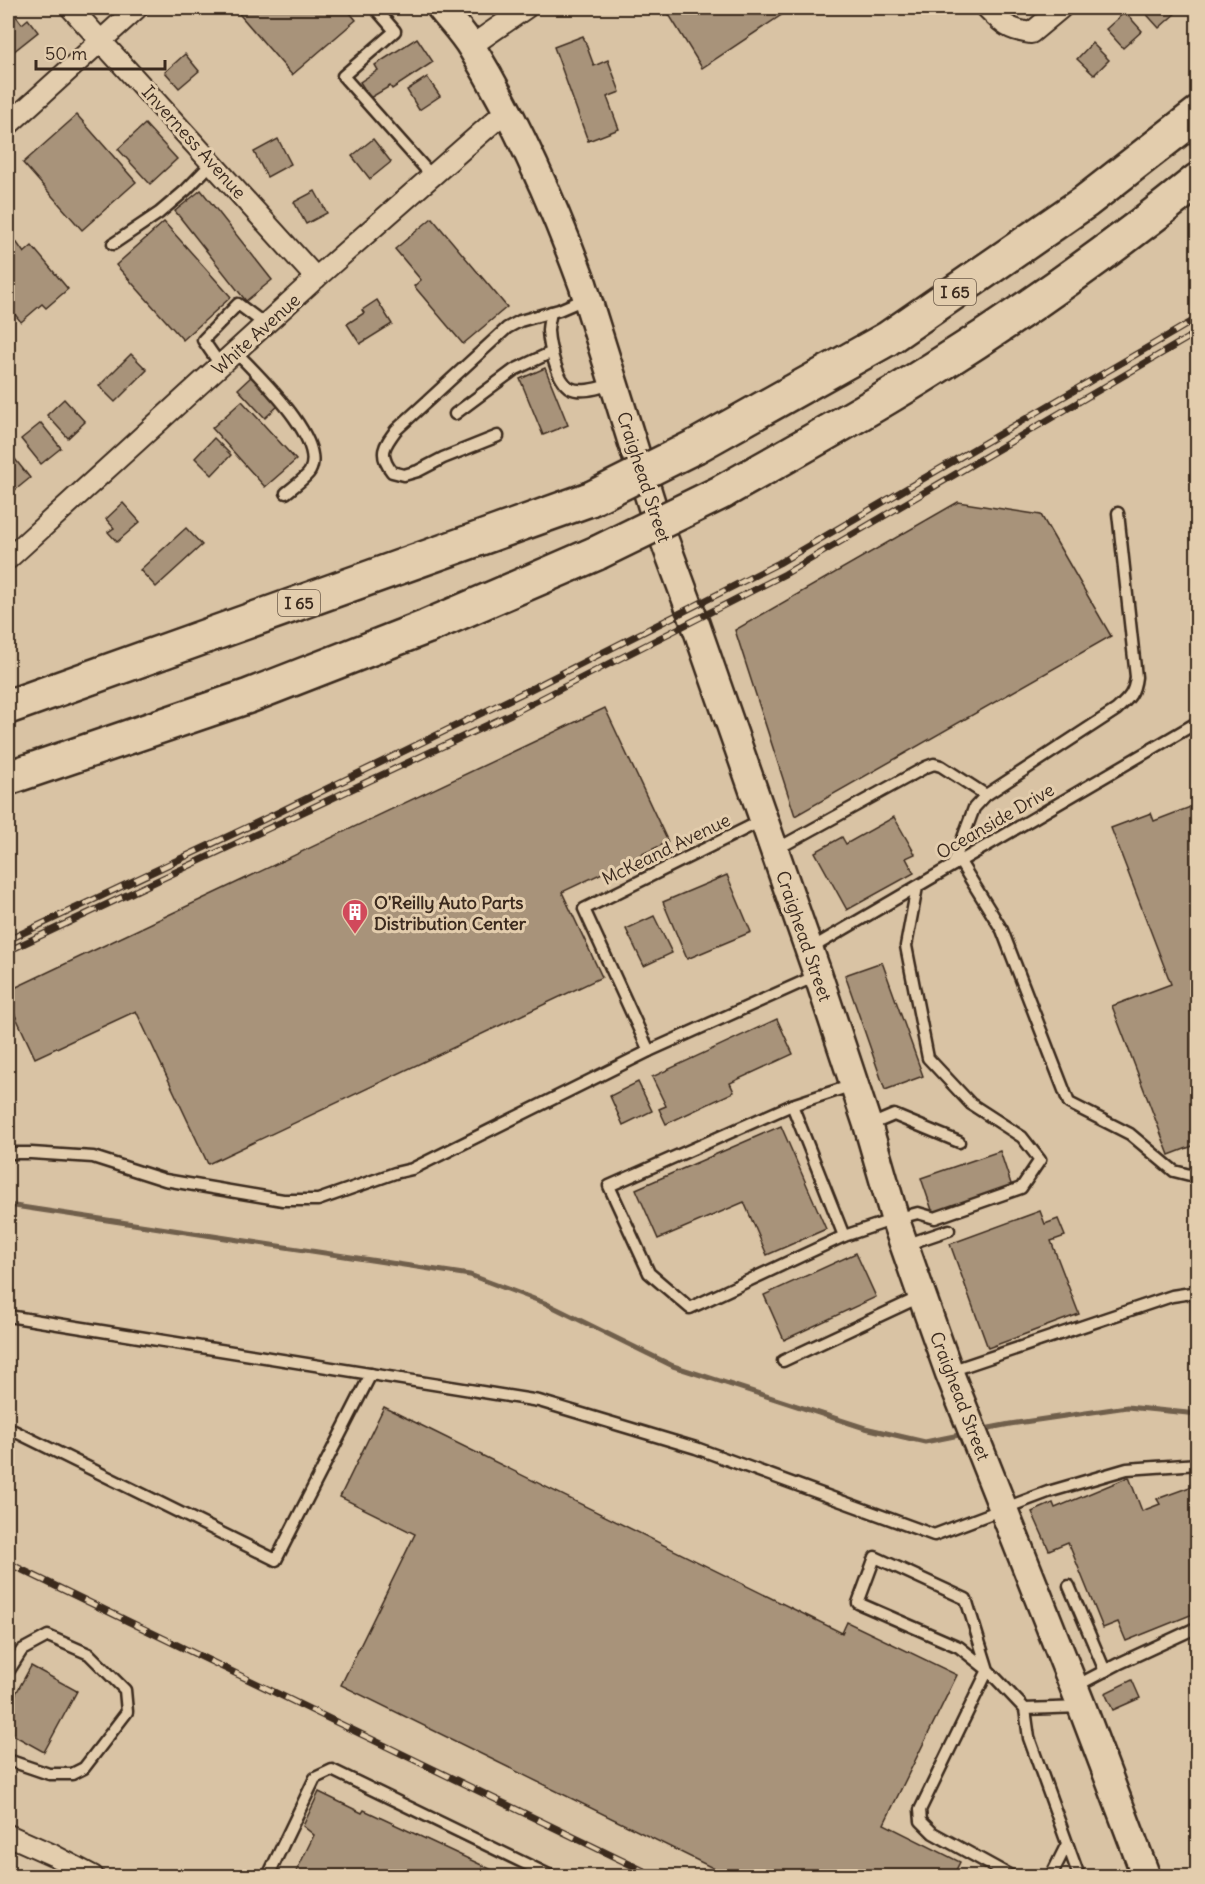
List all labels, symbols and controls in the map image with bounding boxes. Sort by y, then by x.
scale bar [36,33,165,71]
text: 50 m [45,42,87,65]
street label: Inverness Avenue [137,80,251,204]
road number: I 65 [934,279,976,305]
street label: White Avenue [207,288,305,380]
street label: Craighead Street [612,409,676,545]
road number: I 65 [278,590,320,616]
street label: Oceanside Drive [932,778,1058,864]
street label: McKeand Avenue [598,808,734,890]
street label: Craighead Street [771,868,837,1004]
place label: O'Reilly Auto Parts Distribution Center [374,891,527,935]
building icon: O'Reilly Auto Parts Distribution Center [340,897,370,935]
street label: Craighead Street [925,1328,995,1464]

